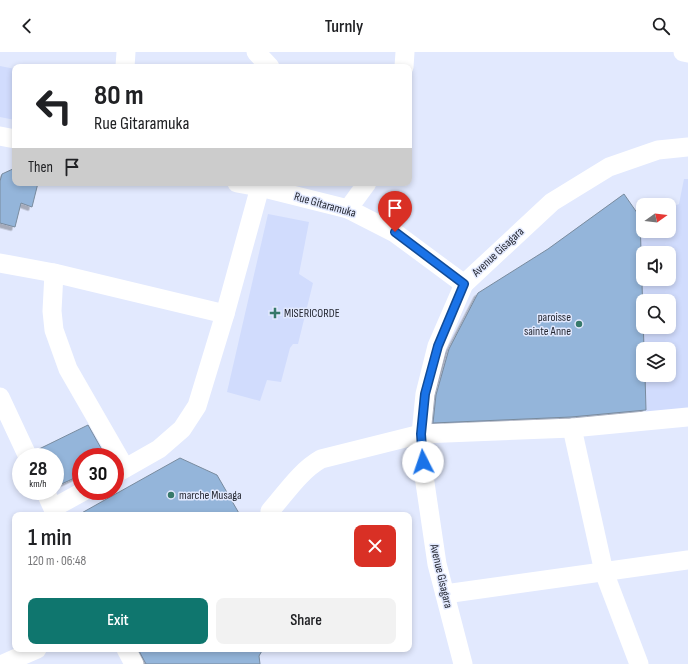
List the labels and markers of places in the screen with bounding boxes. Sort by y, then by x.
pin [378,191,412,232]
place label: MISERICORDE [284,306,340,321]
marker: MISERICORDE [269,307,281,319]
place label: paroisse sainte Anne [524,310,571,339]
marker: paroisse sainte Anne [574,319,584,329]
place label: marche Musaga [179,488,242,503]
marker: marche Musaga [166,490,176,500]

